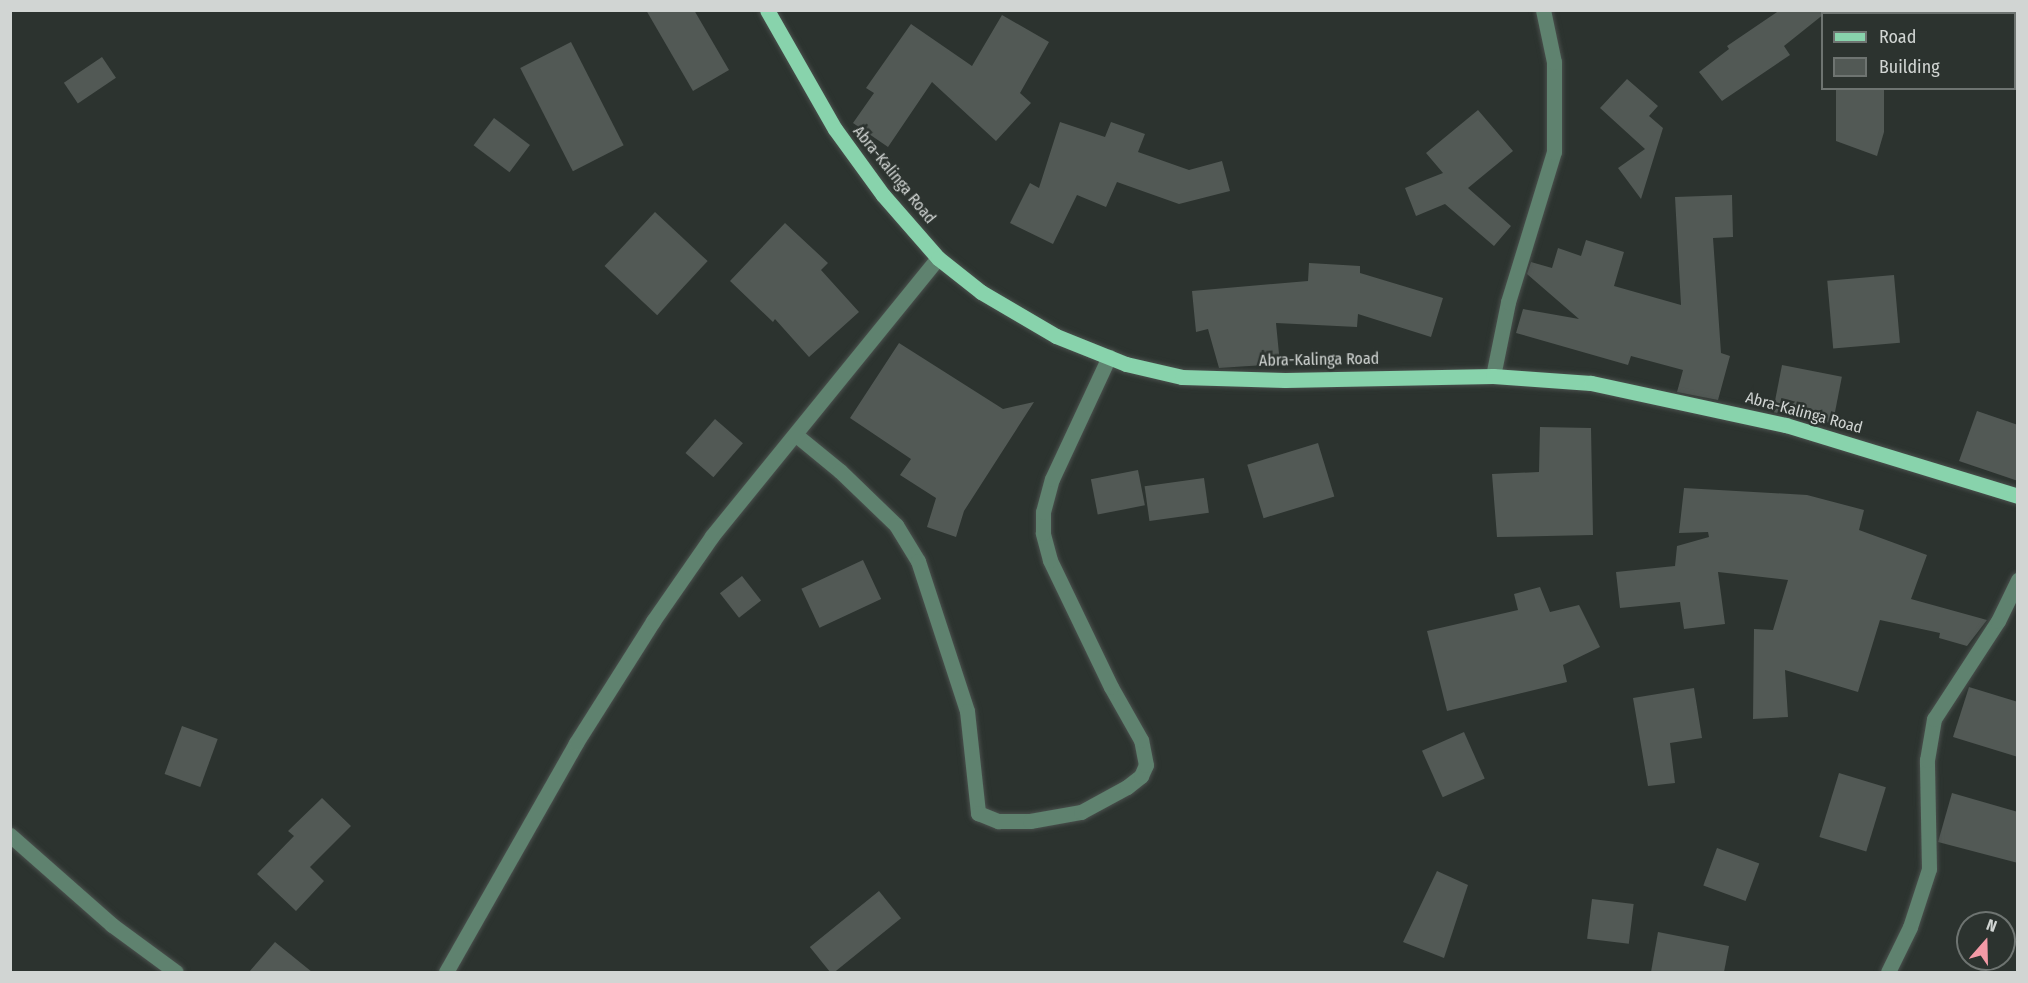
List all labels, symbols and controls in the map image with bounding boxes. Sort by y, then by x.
legend [1821,12,2016,90]
text: Road [1879,26,1916,48]
text: Building [1879,56,1940,78]
street label: Abra-Kalinga Road [849,122,939,228]
street label: Abra-Kalinga Road [1259,349,1379,371]
street label: Abra-Kalinga Road [1743,388,1865,438]
north arrow [1956,911,2016,971]
text: N [1984,915,1999,936]

